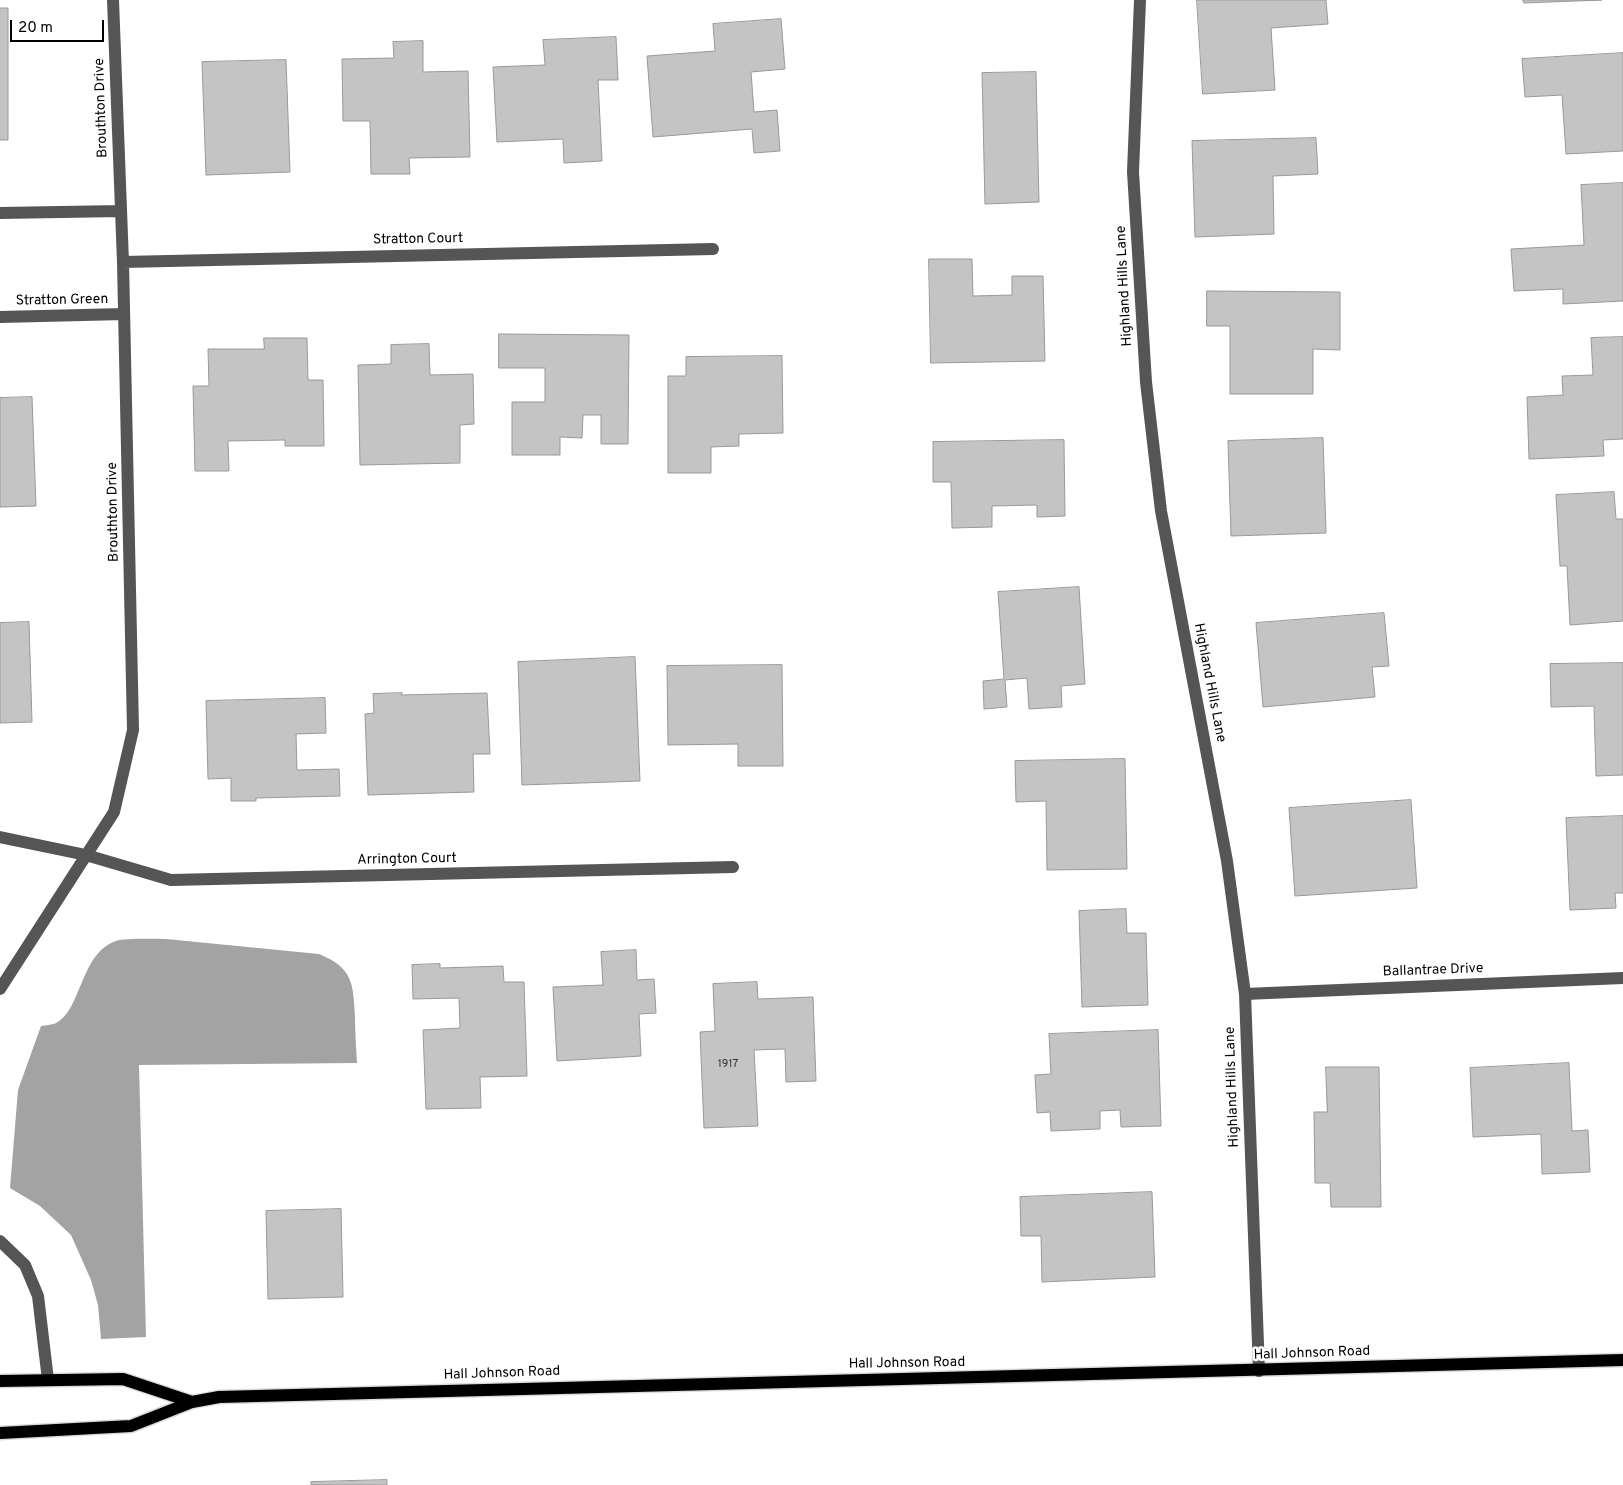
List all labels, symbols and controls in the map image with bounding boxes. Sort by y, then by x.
scale bar [12,10,106,42]
text: 20 m [18,19,53,38]
street label: Brouthton Drive [92,58,112,158]
street label: Highland Hills Lane [1113,225,1137,347]
street label: Stratton Court [373,231,463,249]
street label: Stratton Green [16,292,108,310]
street label: Brouthton Drive [105,462,123,562]
street label: Highland Hills Lane [1189,622,1229,744]
street label: Arrington Court [357,851,457,869]
street label: Ballantrae Drive [1382,961,1484,981]
street label: Highland Hills Lane [1222,1026,1244,1148]
house number: 1917 [718,1058,738,1072]
street label: Hall Johnson Road [1253,1344,1371,1364]
street label: Hall Johnson Road [849,1355,965,1373]
street label: Hall Johnson Road [443,1364,561,1384]

